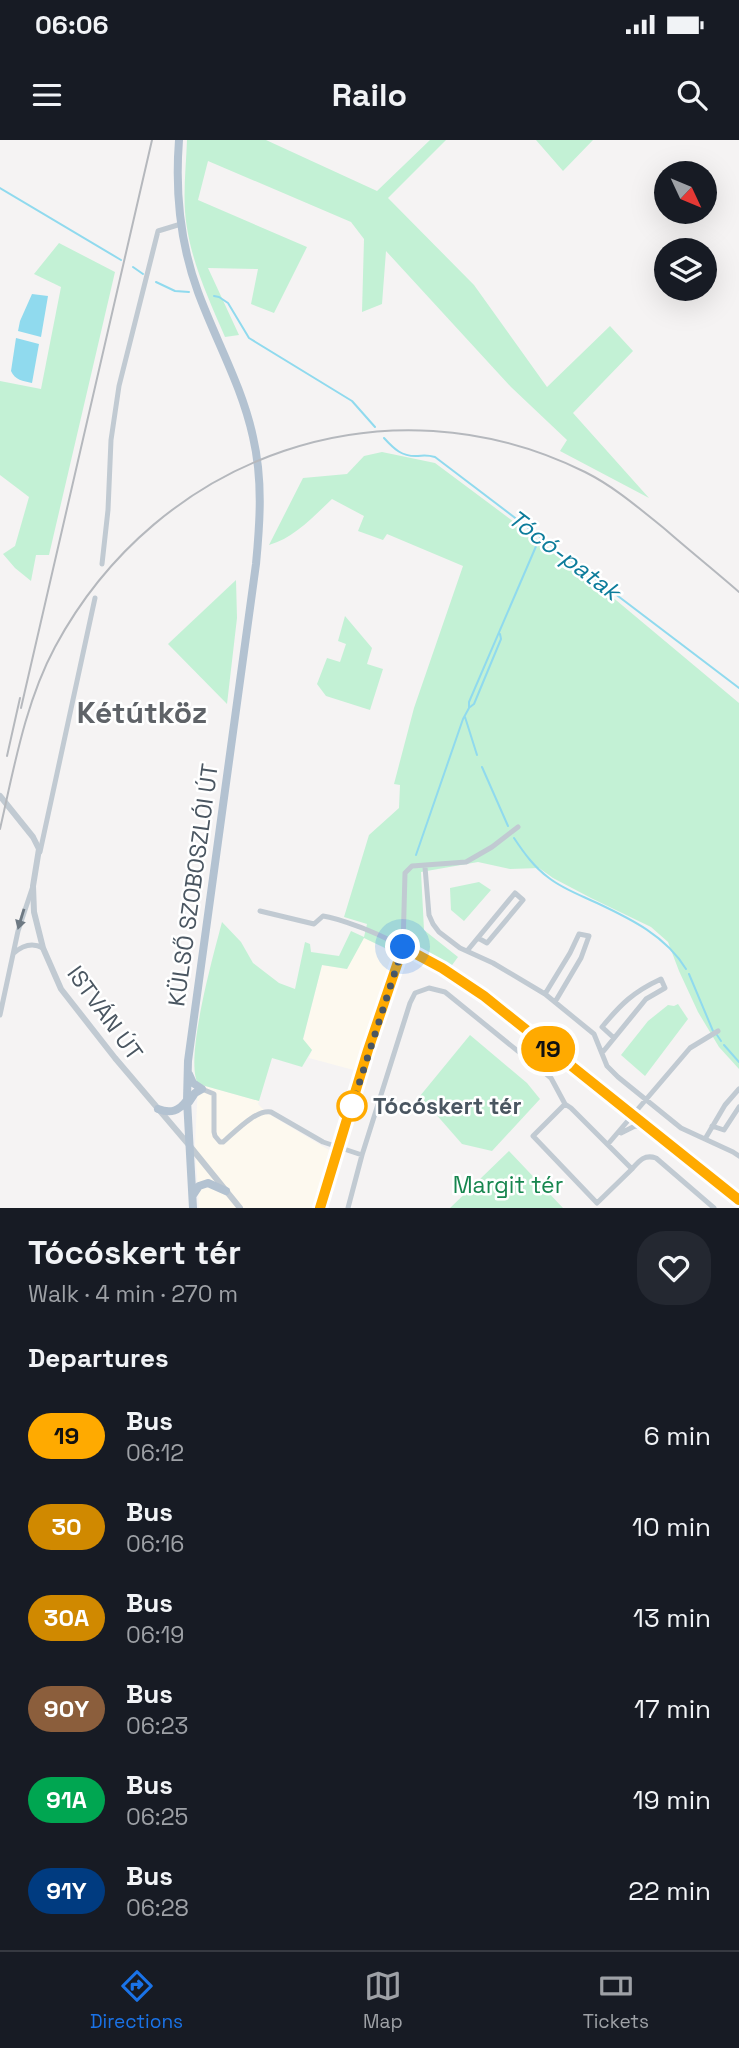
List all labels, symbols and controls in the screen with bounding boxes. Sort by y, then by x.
text: 06:06 [35,8,109,42]
text: Railo [332,75,407,115]
icon: menu [28,76,66,114]
icon: search [673,76,711,114]
north arrow [654,161,718,224]
map controls [654,161,717,301]
button: layers [654,238,717,301]
water label: Tócó-patak [502,502,629,609]
district label: Kétútköz [77,693,207,732]
street label: KÜLSŐ SZOBOSZLÓI ÚT [161,762,225,1008]
one-way arrow [16,909,26,930]
your location [385,929,420,964]
street label: ISTVÁN ÚT [61,960,149,1066]
line badge: 19 [516,1026,580,1072]
text: 19 [535,1033,561,1064]
marker: Tócóskert tér [337,1091,367,1121]
place label: Tócóskert tér [373,1091,522,1121]
park label: Margit tér [453,1170,563,1200]
button: heart [637,1231,711,1305]
text: Tócóskert tér [28,1232,241,1274]
text: Walk · 4 min · 270 m [28,1279,238,1309]
text: Departures [28,1341,169,1375]
text: Bus [126,1404,173,1438]
text: 6 min [644,1419,711,1453]
text: 19 [54,1420,79,1451]
text: 06:12 [126,1438,184,1468]
text: Bus [126,1495,173,1529]
text: 10 min [632,1510,711,1544]
text: 30 [51,1511,82,1542]
text: 06:16 [126,1529,184,1559]
text: Bus [126,1586,173,1620]
text: 13 min [633,1601,711,1635]
text: 30A [44,1602,89,1633]
text: 06:19 [126,1620,184,1650]
text: Bus [126,1677,173,1711]
text: 17 min [634,1692,711,1726]
text: 90Y [44,1693,89,1724]
text: 06:23 [126,1711,188,1741]
text: Bus [126,1768,173,1802]
text: 19 min [633,1783,711,1817]
text: 91A [46,1784,87,1815]
text: 06:25 [126,1802,188,1832]
text: Bus [126,1859,173,1893]
text: 22 min [628,1874,711,1908]
text: 91Y [46,1875,87,1906]
text: 06:28 [126,1893,189,1923]
tab: Directions [90,1967,183,2034]
tab: Map [363,1967,403,2034]
tab: Tickets [583,1967,649,2034]

